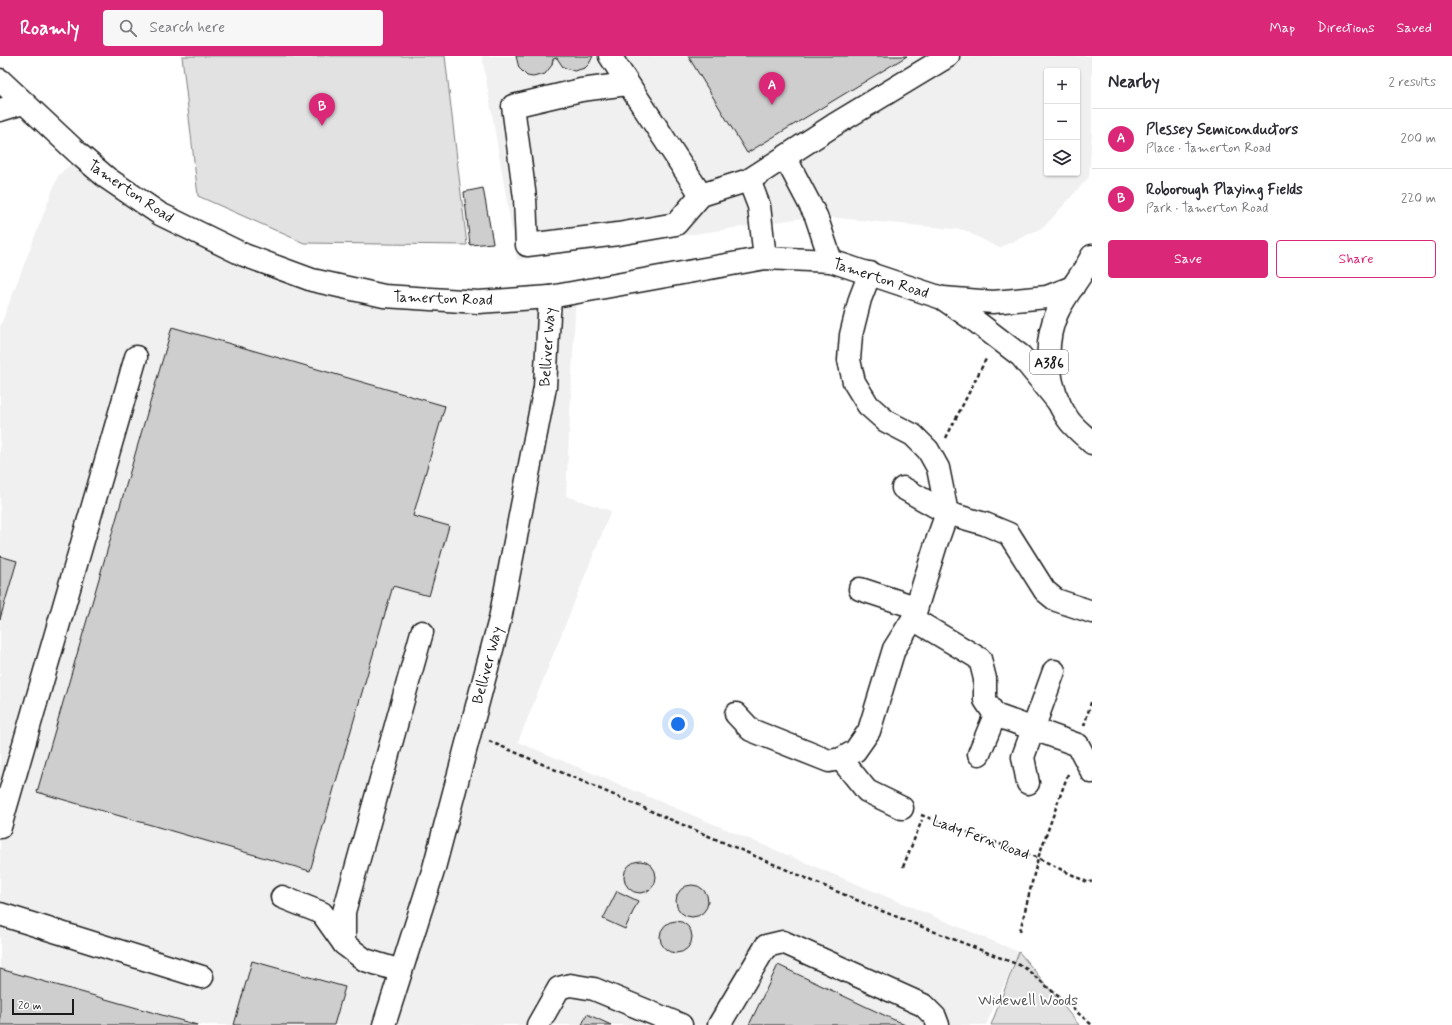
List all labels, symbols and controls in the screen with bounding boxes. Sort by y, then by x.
search box [103,10,383,46]
text: Roamly [20,16,79,41]
icon: search [117,17,139,39]
text: Search here [149,18,225,38]
text: Map [1269,19,1295,37]
text: Directions [1317,19,1375,37]
text: Saved [1397,19,1432,37]
map controls [1044,68,1080,176]
button: + [1044,68,1080,104]
text: Nearby [1108,71,1160,93]
pin: A [759,72,785,105]
text: 2 results [1389,74,1436,91]
pin: B [309,93,335,126]
button: − [1044,104,1080,140]
text: Plessey Semiconductors [1146,120,1298,140]
text: A [1117,130,1125,147]
text: 200 m [1401,130,1436,147]
button: layers [1044,140,1080,176]
text: Place · Tamerton Road [1146,140,1271,157]
street label: Tamerton Road [84,156,177,228]
text: Roborough Playing Fields [1146,180,1303,200]
text: B [1117,190,1125,207]
text: 220 m [1401,190,1436,207]
text: Park · Tamerton Road [1146,200,1268,217]
button: Save [1108,240,1268,278]
button: Share [1276,240,1436,278]
street label: Tamerton Road [830,254,931,304]
street label: Tamerton Road [393,287,493,311]
street label: Belliver Way [535,307,561,387]
road number: A386 [1030,350,1068,374]
street label: Belliver Way [468,624,508,706]
your location [668,714,688,734]
street label: Lady Fern Road [929,811,1032,865]
park label: Widewell Woods [978,991,1078,1011]
scale bar [12,997,74,1016]
text: 20 m [18,999,41,1013]

